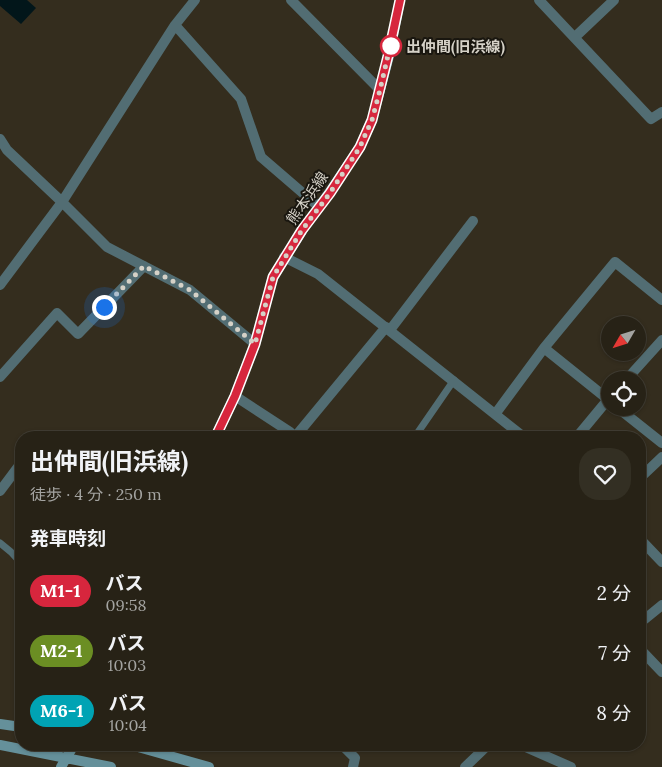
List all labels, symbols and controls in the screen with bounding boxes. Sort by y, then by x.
marker: 出仲間(旧浜線) [380,35,402,57]
place label: 出仲間(旧浜線) [406,37,505,57]
street label: 熊本浜線 [282,168,332,228]
your location [92,295,117,320]
north arrow [601,316,646,361]
map controls [601,316,646,416]
button: locate [601,371,646,416]
text: 出仲間(旧浜線) [30,446,188,477]
button: heart [579,448,631,500]
text: 徒歩 · 4 分 · 250 m [30,484,161,504]
text: 発車時刻 [30,526,106,550]
text: バス [106,571,144,595]
text: M1-1 [40,579,81,602]
text: 2 分 [597,581,631,605]
text: 09:58 [106,595,147,615]
text: バス [108,631,146,655]
text: M2-1 [40,639,83,662]
text: 7 分 [598,641,631,665]
text: 10:03 [108,655,146,675]
text: バス [109,691,147,715]
text: M6-1 [40,699,84,722]
text: 8 分 [596,701,631,725]
text: 10:04 [109,715,147,735]

